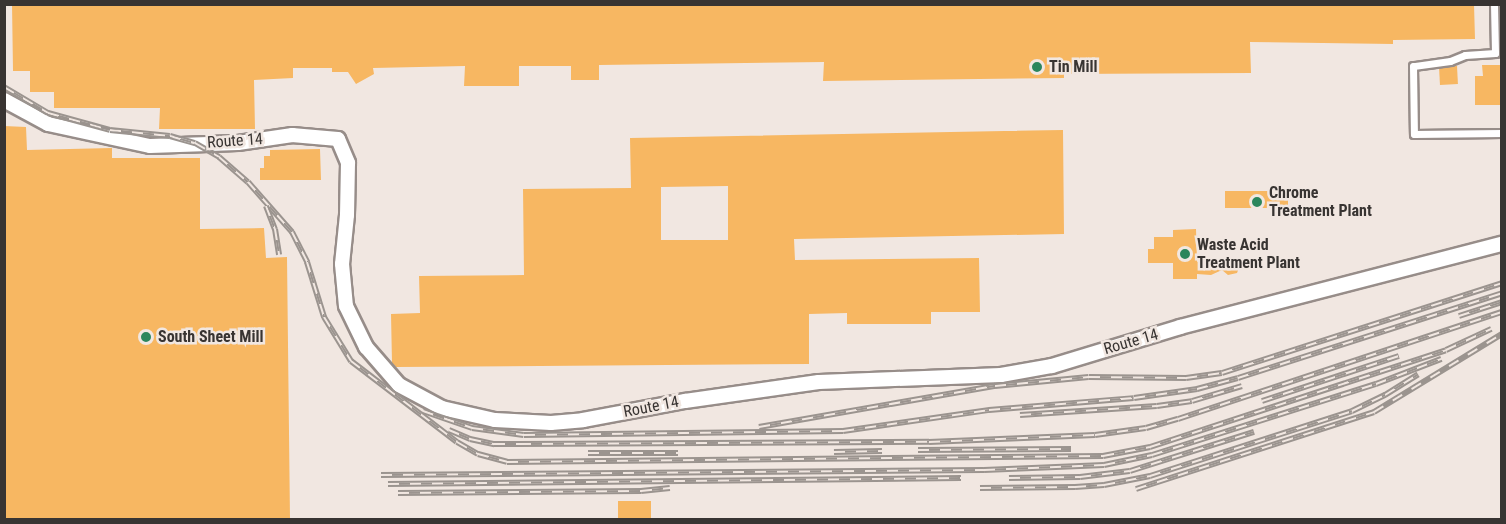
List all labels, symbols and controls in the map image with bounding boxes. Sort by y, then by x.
place label: Tin Mill [1049,57,1098,77]
marker: Tin Mill [1030,60,1044,74]
street label: Route 14 [206,129,264,153]
place label: Chrome Treatment Plant [1269,183,1372,221]
marker: Chrome Treatment Plant [1250,195,1264,209]
place label: Waste Acid Treatment Plant [1197,235,1300,273]
marker: Waste Acid Treatment Plant [1178,247,1192,261]
street label: Route 14 [1101,325,1161,359]
place label: South Sheet Mill [158,327,264,347]
marker: South Sheet Mill [139,330,153,344]
street label: Route 14 [622,392,680,422]

